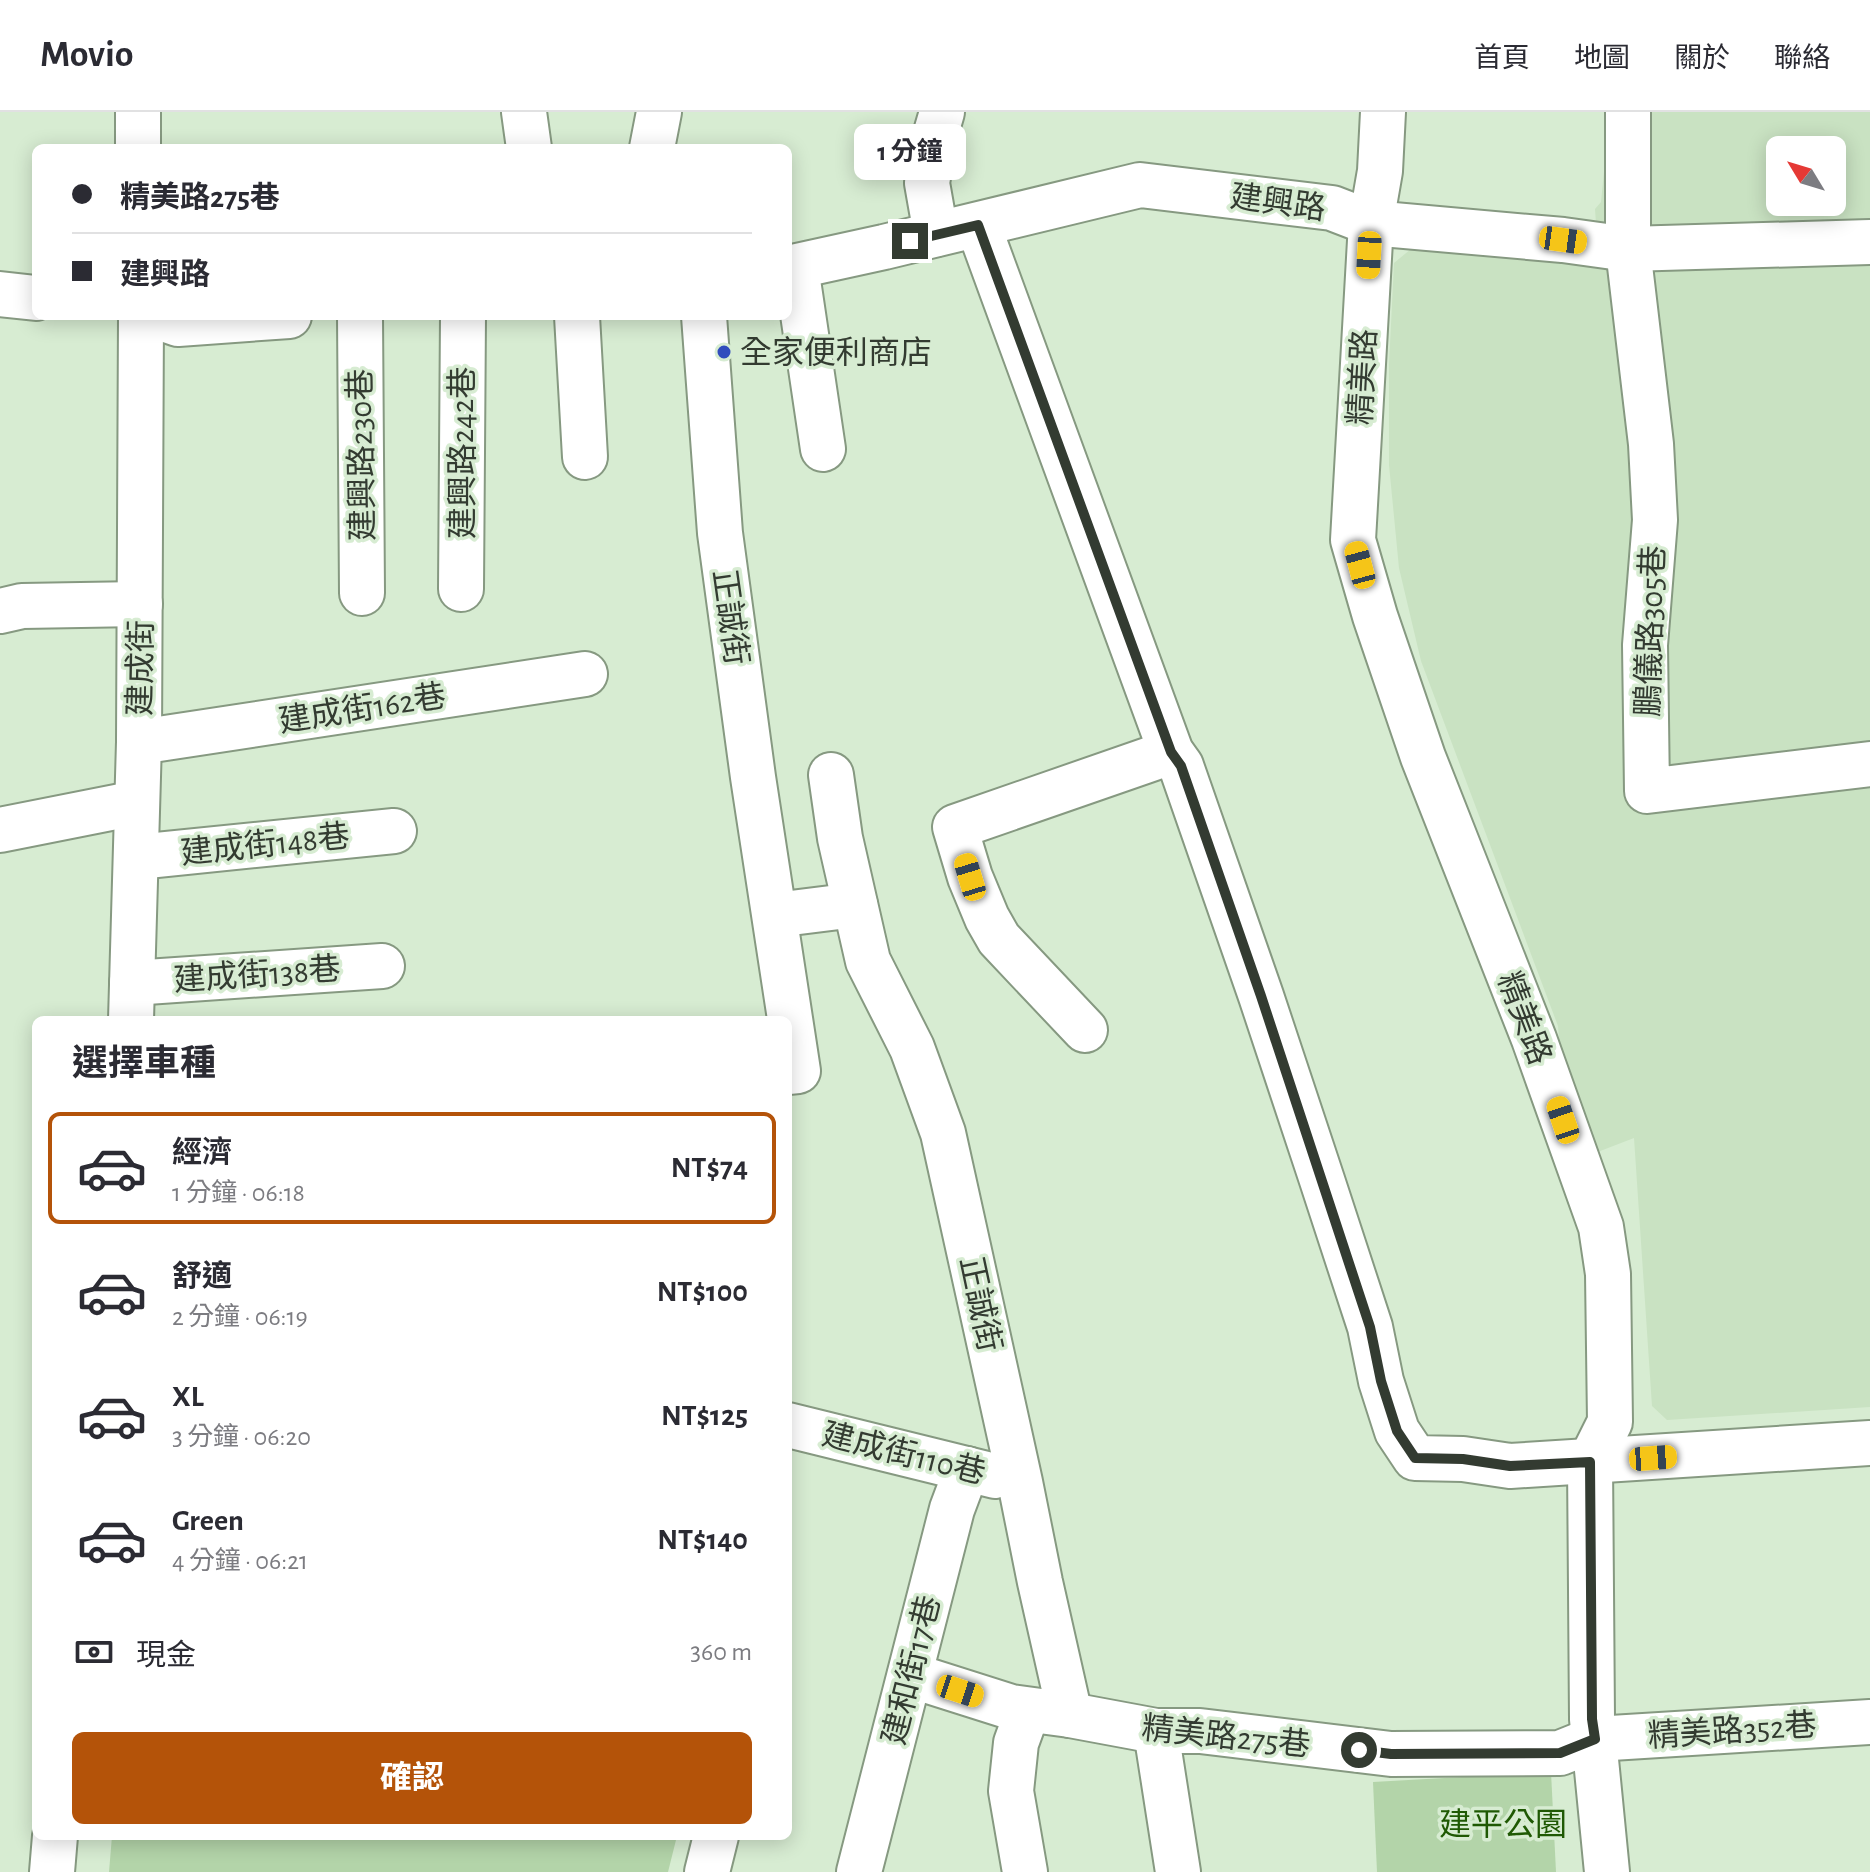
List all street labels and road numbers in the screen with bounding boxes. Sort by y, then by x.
street label: 建興路 [1228,178,1328,226]
street label: 精美路 [1343,328,1381,426]
street label: 建興路242巷 [445,367,479,539]
street label: 建興路230巷 [342,368,380,542]
street label: 鵬儀路305巷 [1630,545,1670,717]
street label: 正誠街 [707,567,754,667]
street label: 建成街 [123,620,158,716]
street label: 建成街162巷 [276,679,448,738]
street label: 建成街148巷 [179,819,351,870]
street label: 建成街138巷 [172,952,342,997]
street label: 精美路 [1492,967,1558,1069]
street label: 正誠街 [954,1254,1007,1354]
street label: 建成街110巷 [819,1417,989,1490]
street label: 建和街17巷 [877,1592,946,1748]
street label: 精美路352巷 [1646,1707,1818,1753]
street label: 精美路275巷 [1140,1710,1312,1762]

